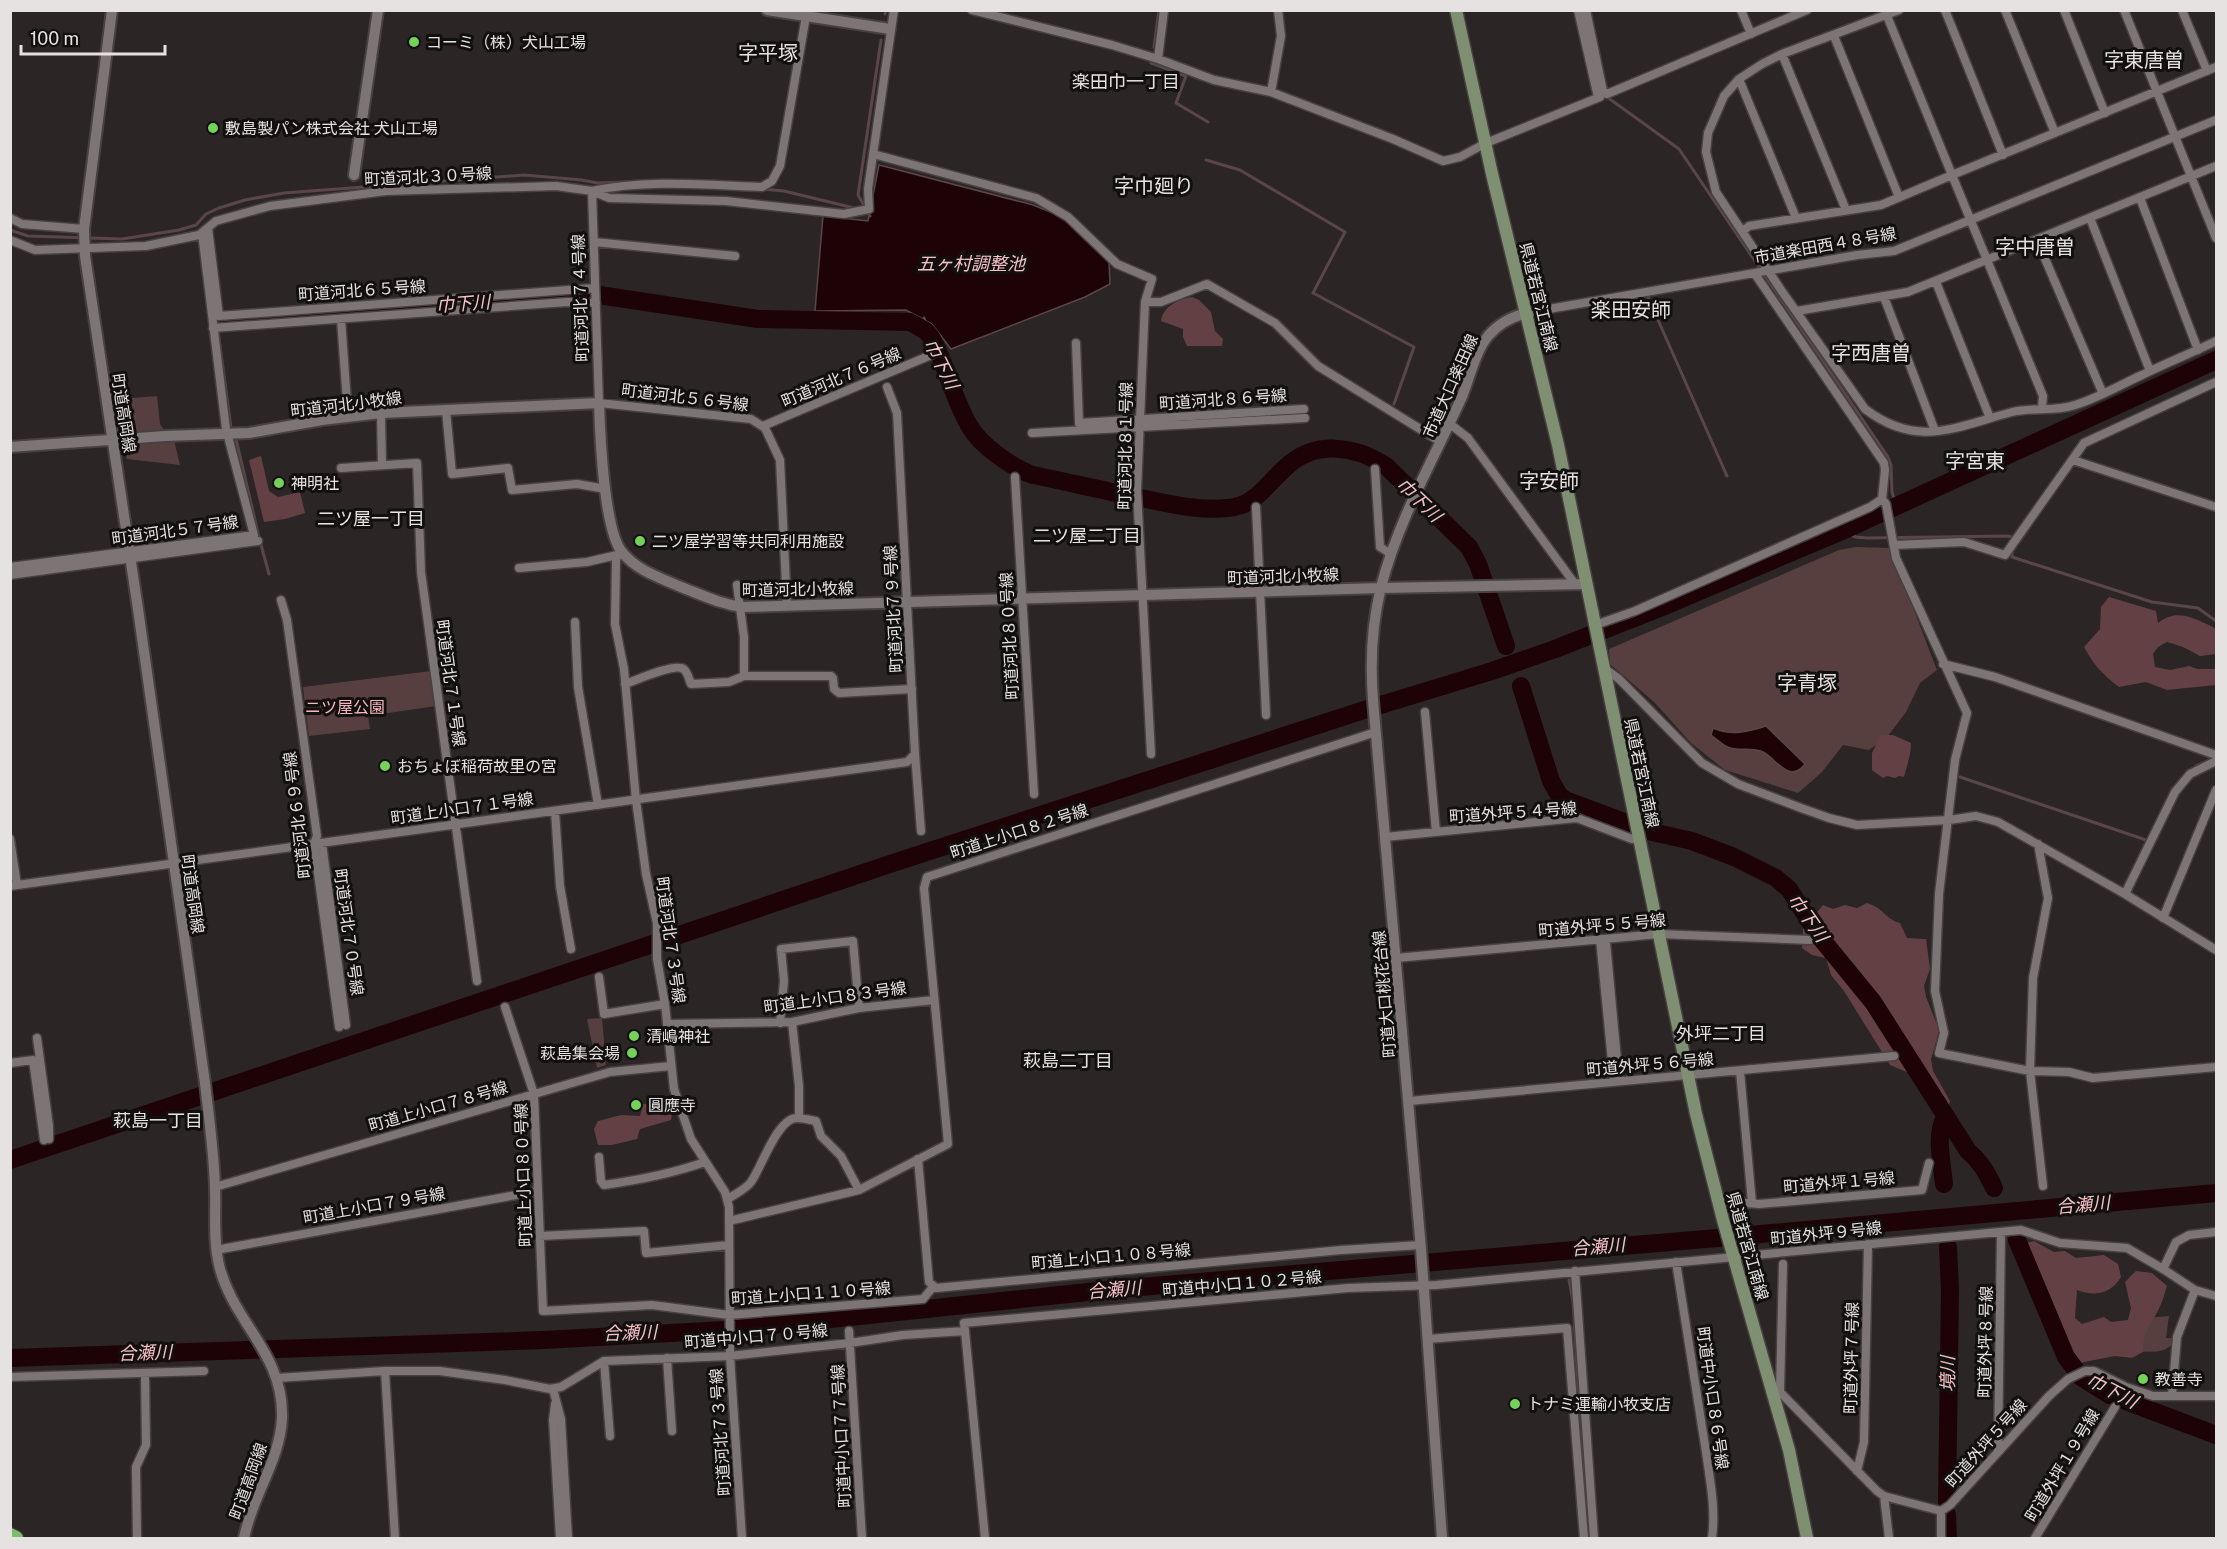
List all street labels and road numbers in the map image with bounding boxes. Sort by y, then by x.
street label: 町道河北３０号線 [364,164,492,189]
street label: 市道楽田西４８号線 [1753,224,1898,267]
street label: 町道河北７４号線 [569,234,592,362]
street label: 県道若宮江南線 [1516,240,1561,354]
street label: 町道河北６５号線 [298,277,427,304]
street label: 市道大口楽田線 [1419,331,1482,441]
street label: 町道河北７６号線 [779,344,904,411]
street label: 町道高岡線 [108,372,139,454]
street label: 町道河北５６号線 [620,380,750,415]
street label: 町道河北８１号線 [1115,382,1136,510]
street label: 町道河北８６号線 [1159,386,1288,413]
street label: 町道河北小牧線 [289,388,403,421]
street label: 町道河北５７号線 [110,512,240,549]
street label: 町道河北７９号線 [881,545,906,673]
street label: 町道河北小牧線 [1227,565,1339,588]
street label: 町道河北８０号線 [997,572,1022,700]
street label: 町道河北小牧線 [742,579,854,600]
street label: 町道河北７１号線 [432,618,469,748]
street label: 県道若宮江南線 [1621,716,1662,830]
street label: 町道河北６９号線 [280,750,315,880]
street label: 町道上小口７１号線 [389,789,535,828]
street label: 町道外坪５４号線 [1449,799,1578,826]
street label: 町道上小口８２号線 [948,800,1091,863]
street label: 町道高岡線 [178,853,207,935]
street label: 町道河北７０号線 [330,867,367,997]
street label: 町道河北７３号線 [652,875,689,1005]
street label: 町道外坪５５号線 [1537,910,1667,941]
street label: 町道大口桃花台線 [1369,929,1400,1059]
street label: 町道上小口８３号線 [762,978,908,1017]
street label: 町道外坪５６号線 [1585,1049,1715,1080]
street label: 町道上小口７８号線 [366,1078,510,1135]
street label: 町道上小口８０号線 [511,1103,536,1247]
street label: 町道外坪１号線 [1782,1168,1896,1197]
street label: 町道上小口７９号線 [302,1184,447,1227]
street label: 県道若宮江南線 [1723,1190,1772,1303]
street label: 町道外坪９号線 [1769,1218,1883,1249]
street label: 町道上小口１０８号線 [1031,1240,1192,1273]
street label: 町道中小口１０２号線 [1162,1267,1323,1300]
street label: 町道上小口１１０号線 [731,1278,892,1309]
street label: 町道外坪８号線 [1975,1286,1996,1398]
street label: 町道外坪７号線 [1841,1302,1862,1414]
street label: 町道中小口７０号線 [683,1321,829,1352]
street label: 町道中小口８６号線 [1693,1325,1732,1471]
street label: 町道中小口７７号線 [828,1364,855,1508]
street label: 町道河北７３号線 [707,1367,734,1496]
street label: 町道外坪５号線 [1942,1395,2031,1491]
street label: 町道外坪１９号線 [2021,1405,2104,1525]
street label: 町道高岡線 [226,1440,271,1522]

